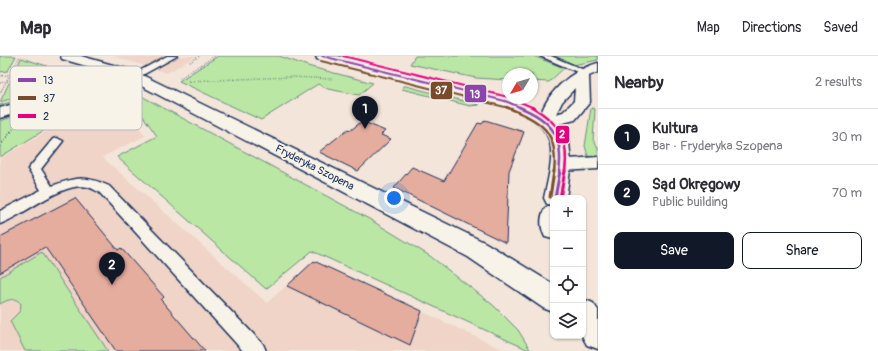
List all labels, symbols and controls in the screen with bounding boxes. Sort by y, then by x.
text: Map [20,16,51,40]
text: Map [697,19,720,36]
text: Directions [742,19,801,36]
text: Saved [823,19,858,36]
legend [10,66,142,130]
north arrow [502,68,538,104]
text: Nearby [614,72,663,93]
text: 13 [43,74,53,87]
text: 2 results [815,74,862,90]
line badge: 37 [430,81,453,100]
text: 37 [435,84,447,97]
line badge: 13 [464,84,487,103]
text: 13 [470,88,480,101]
text: 37 [43,92,55,105]
pin: 1 [352,96,378,129]
text: 2 [43,110,49,123]
text: Kultura [652,119,698,138]
line badge: 2 [555,125,570,144]
text: 2 [559,128,565,141]
text: 1 [624,129,630,145]
text: 30 m [832,129,862,145]
text: Bar · Fryderyka Szopena [652,138,782,154]
street label: Fryderyka Szopena [273,142,356,193]
text: Sąd Okręgowy [652,175,740,194]
text: 2 [623,185,631,201]
text: 70 m [832,185,862,201]
your location [384,188,404,208]
text: Public building [652,194,728,210]
map controls [550,195,586,339]
button: + [550,195,586,231]
button: − [550,231,586,267]
button: Save [614,232,734,269]
button: Share [742,232,862,269]
pin: 2 [99,252,125,285]
button: locate [550,267,586,303]
button: layers [550,303,586,339]

